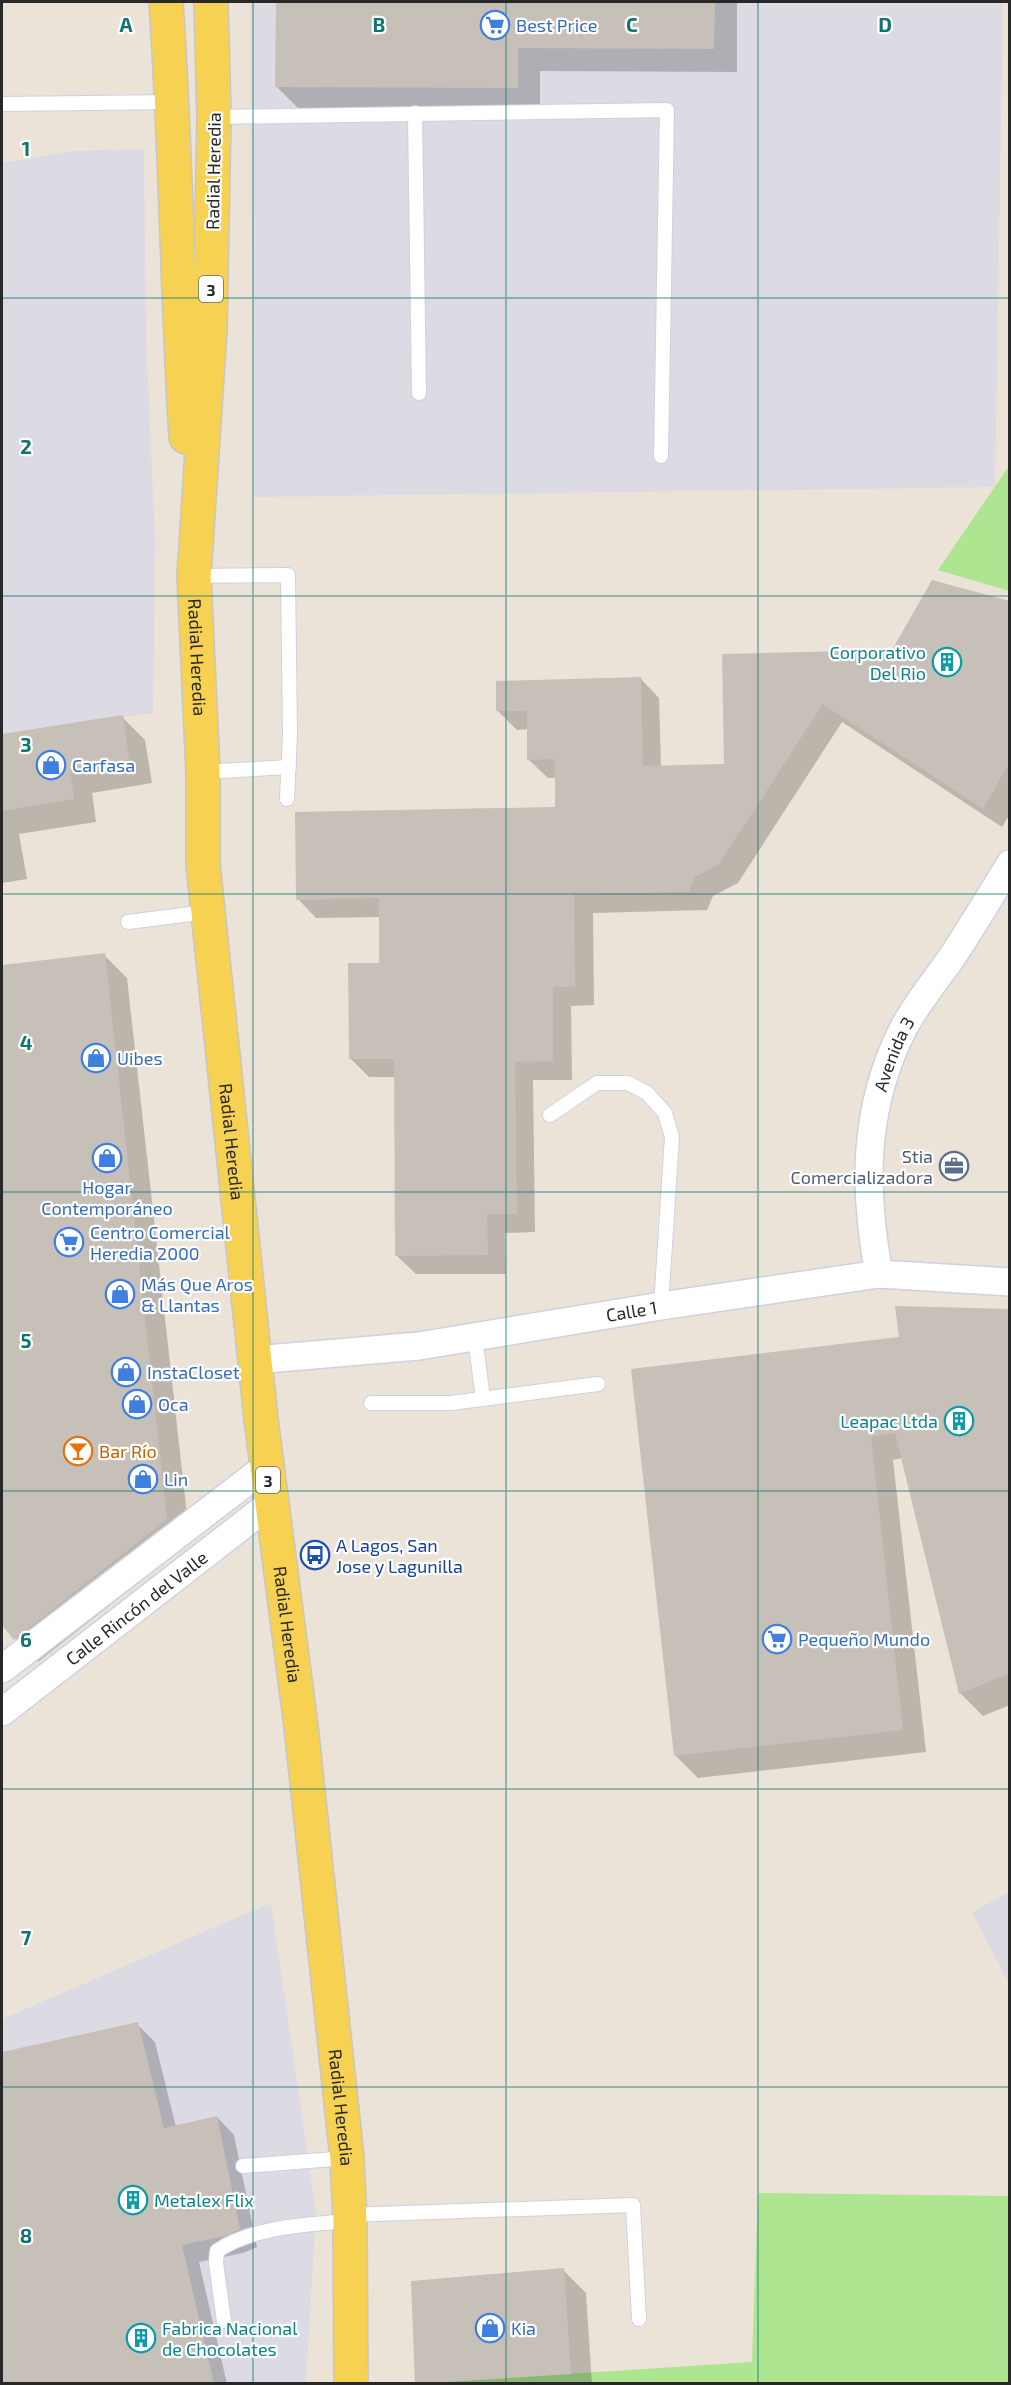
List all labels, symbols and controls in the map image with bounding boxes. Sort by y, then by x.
supermarket icon: Best Price [479,9,511,41]
text: A [119,12,133,36]
text: B [373,12,385,36]
text: C [626,12,638,36]
text: D [878,12,892,36]
place label: Best Price [516,14,597,36]
street label: Radial Heredia [201,112,225,230]
text: 1 [22,136,30,160]
road number: 3 [199,276,223,302]
text: 2 [20,434,32,458]
street label: Radial Heredia [184,598,211,717]
place label: Corporativo Del Rio [830,641,926,684]
building icon: Corporativo Del Rio [931,646,963,678]
text: 3 [20,732,32,756]
shop icon: Carfasa [35,749,67,781]
place label: Carfasa [72,754,135,776]
street label: Avenida 3 [869,1013,919,1094]
text: 4 [20,1030,33,1054]
shop icon: Uibes [80,1042,112,1074]
place label: Uibes [117,1047,163,1069]
street label: Radial Heredia [215,1082,249,1201]
shop icon: Hogar Contemporáneo [91,1142,123,1174]
place label: Stia Comercializadora [790,1145,933,1188]
office icon: Stia Comercializadora [938,1150,970,1182]
place label: Hogar Contemporáneo [41,1176,173,1219]
place label: Centro Comercial Heredia 2000 [90,1221,231,1264]
supermarket icon: Centro Comercial Heredia 2000 [53,1226,85,1258]
place label: Más Que Aros & Llantas [141,1273,253,1316]
shop icon: Más Que Aros & Llantas [104,1278,136,1310]
street label: Calle 1 [604,1296,659,1326]
text: 5 [20,1328,32,1352]
shop icon: InstaCloset [110,1356,142,1388]
place label: InstaCloset [147,1361,240,1383]
shop icon: Oca [121,1388,153,1420]
place label: Oca [158,1393,189,1415]
building icon: Leapac Ltda [943,1405,975,1437]
place label: Leapac Ltda [840,1410,938,1432]
bar icon: Bar Río [62,1435,94,1467]
place label: Bar Río [99,1440,157,1462]
shop icon: Lin [127,1463,159,1495]
road number: 3 [256,1467,280,1493]
place label: Lin [164,1468,188,1490]
place label: A Lagos, San Jose y Lagunilla [336,1534,463,1577]
bus stop icon: A Lagos, San Jose y Lagunilla [299,1539,331,1571]
street label: Calle Rincón del Valle [61,1546,211,1670]
street label: Radial Heredia [269,1565,306,1684]
supermarket icon: Pequeño Mundo [761,1623,793,1655]
text: 6 [20,1627,32,1651]
place label: Pequeño Mundo [798,1628,930,1650]
text: 7 [21,1925,32,1949]
street label: Radial Heredia [324,2048,358,2166]
building icon: Metalex Flix [117,2184,149,2216]
place label: Metalex Flix [154,2189,254,2211]
text: 8 [20,2223,32,2247]
shop icon: Kia [474,2312,506,2344]
place label: Fabrica Nacional de Chocolates [162,2317,298,2360]
place label: Kia [511,2317,536,2339]
building icon: Fabrica Nacional de Chocolates [125,2322,157,2354]

